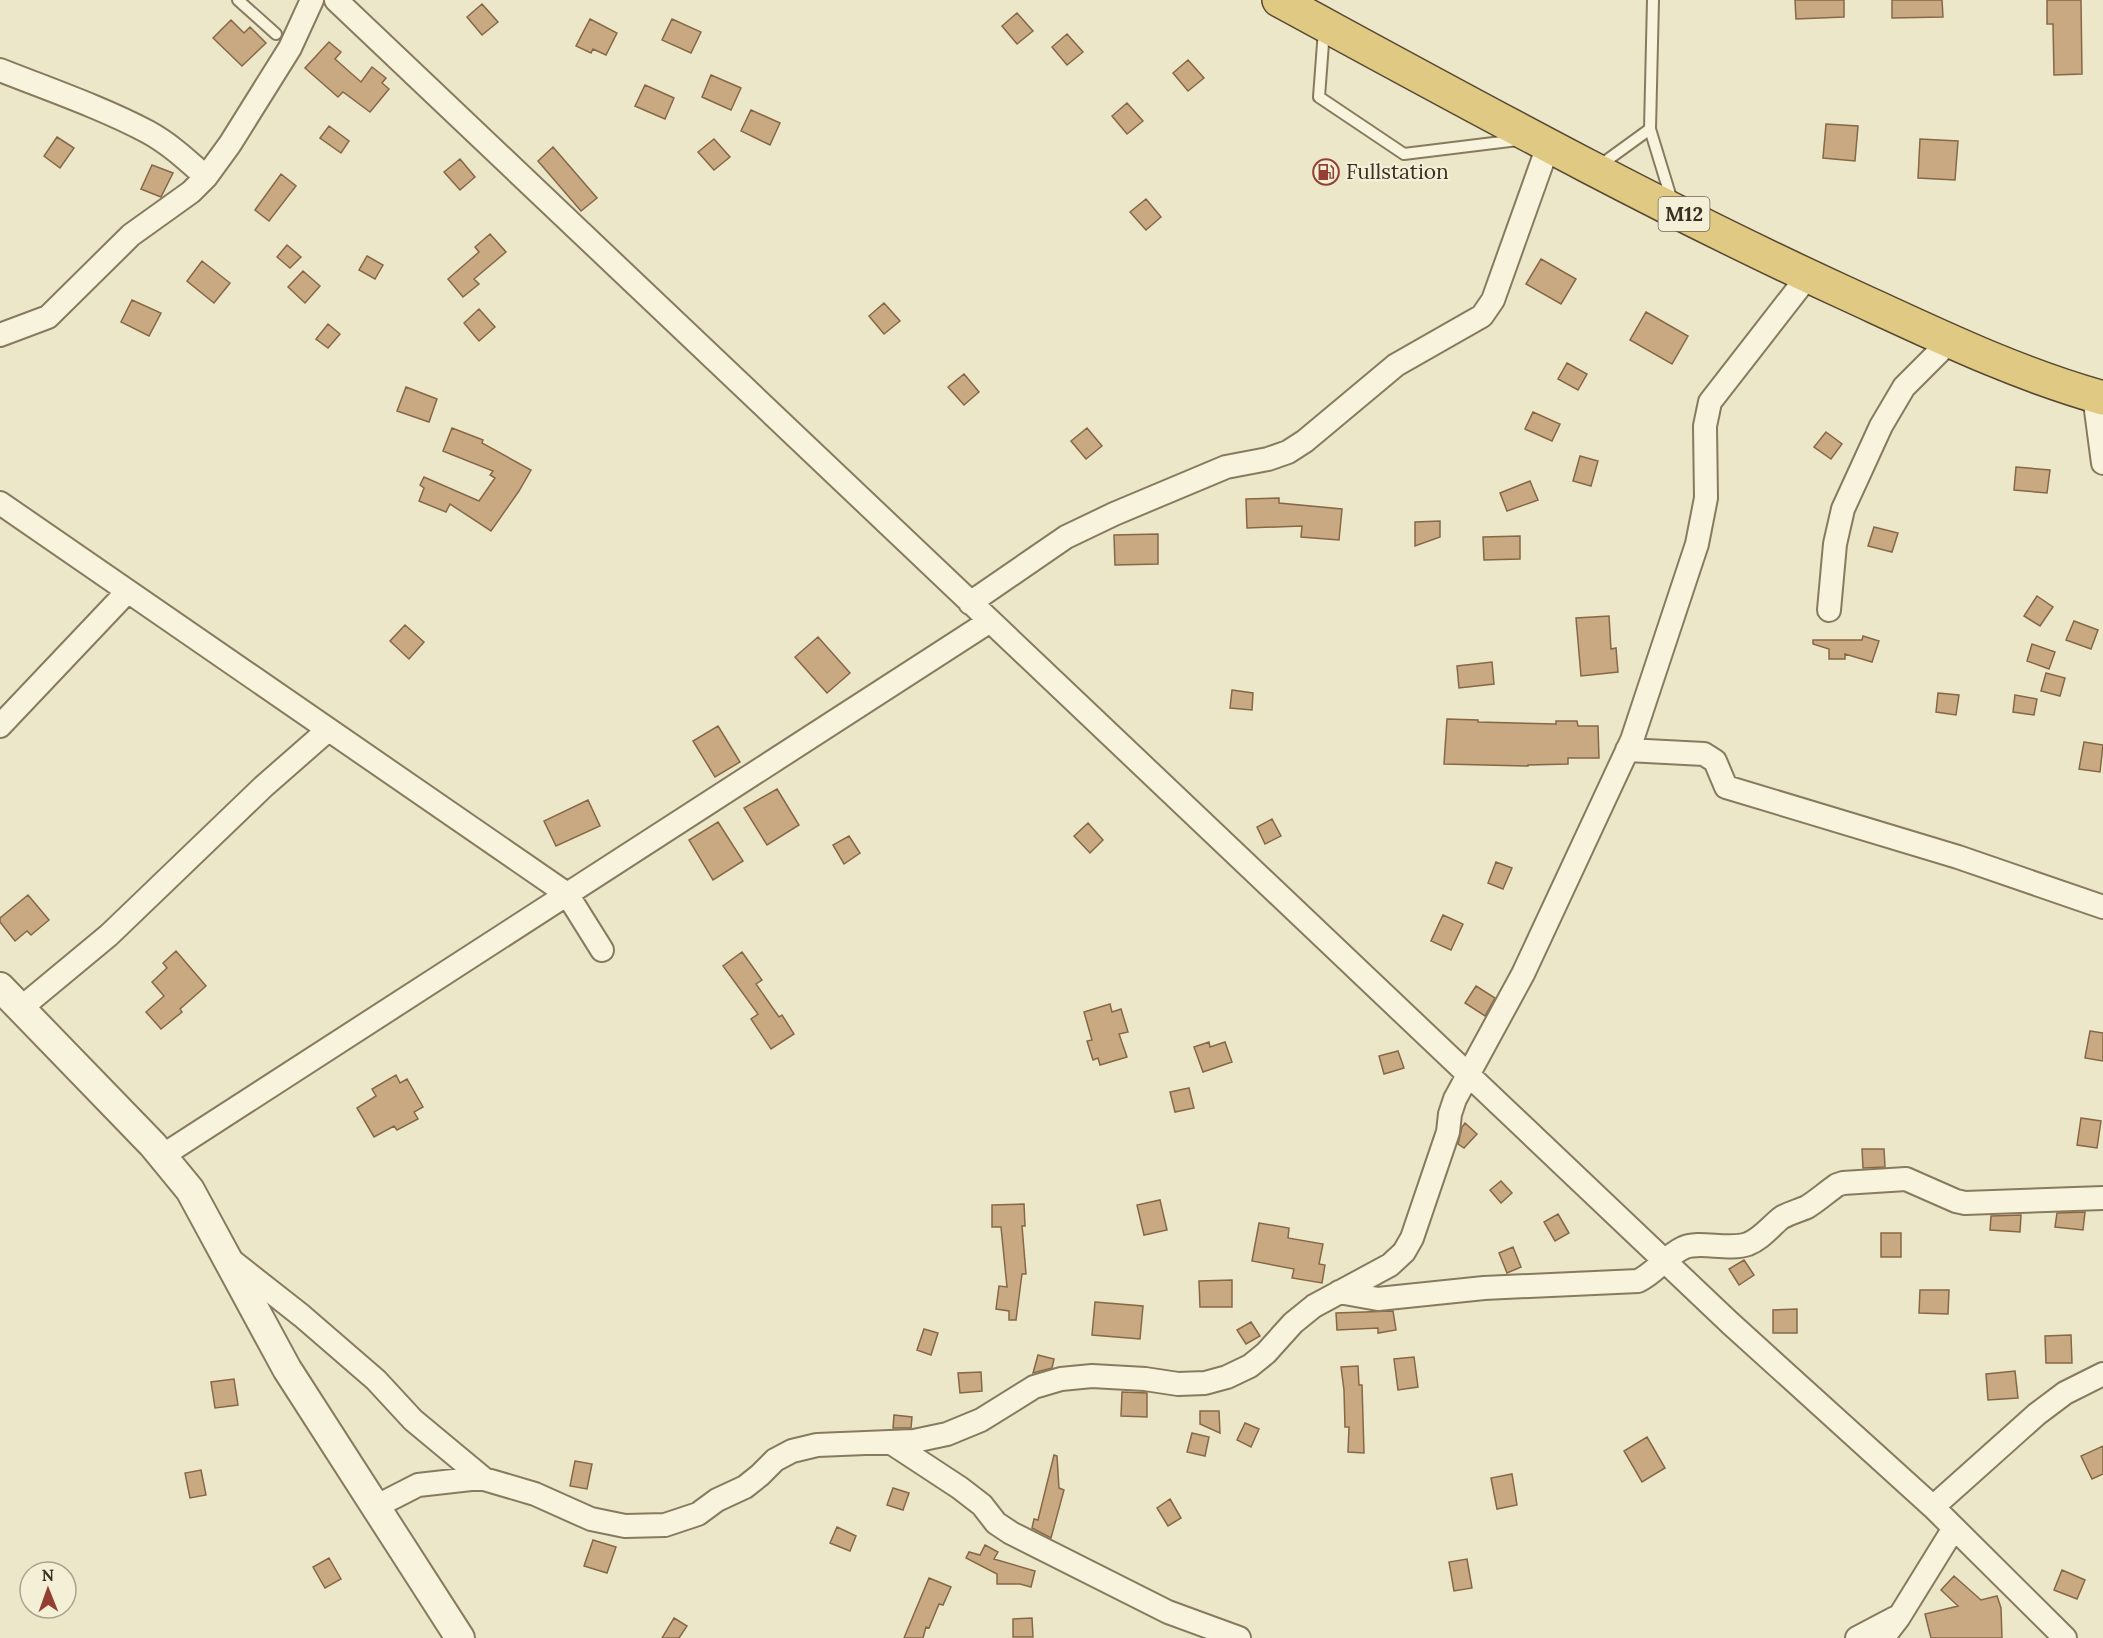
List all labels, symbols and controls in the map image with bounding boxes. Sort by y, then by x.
fuel station icon: Fullstation [1311,157,1341,187]
place label: Fullstation [1346,158,1449,185]
road number: M12 [1658,197,1710,231]
north arrow [18,1560,78,1620]
text: N [41,1565,54,1585]

